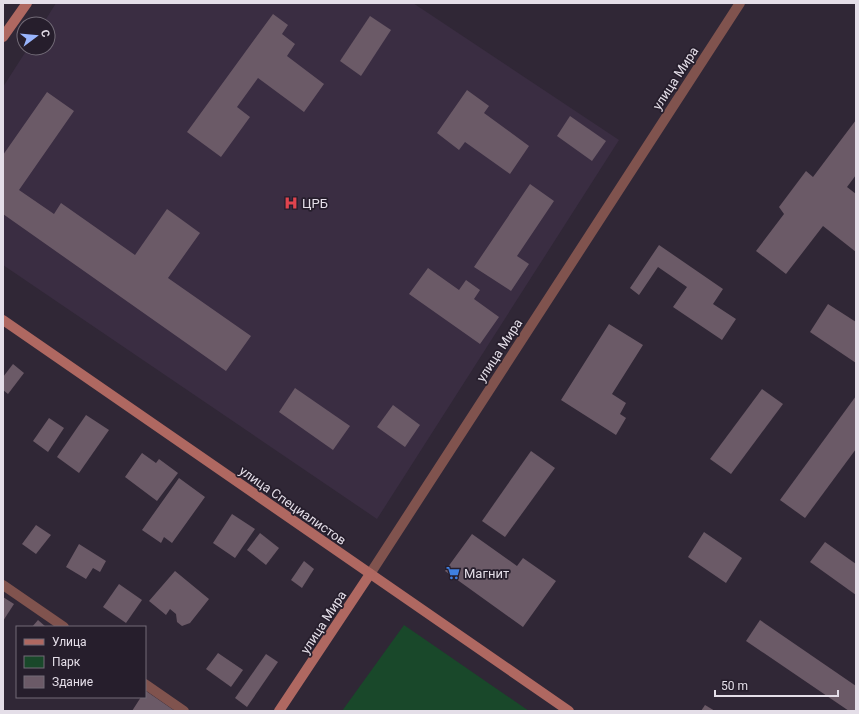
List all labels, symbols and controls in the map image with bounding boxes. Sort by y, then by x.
north arrow [16,16,56,56]
text: С [38,28,52,39]
street label: улица Мира [649,44,701,113]
hospital icon: ЦРБ [283,195,299,211]
place label: ЦРБ [302,196,328,211]
street label: улица Мира [473,316,525,385]
street label: улица Специалистов [237,463,349,548]
supermarket icon: Магнит [445,565,461,581]
place label: Магнит [464,566,509,581]
street label: улица Мира [297,588,349,657]
legend [16,626,146,698]
text: Улица [52,635,87,649]
text: Парк [52,655,81,669]
scale bar [715,672,838,698]
text: Здание [52,675,93,689]
text: 50 m [721,679,748,693]

